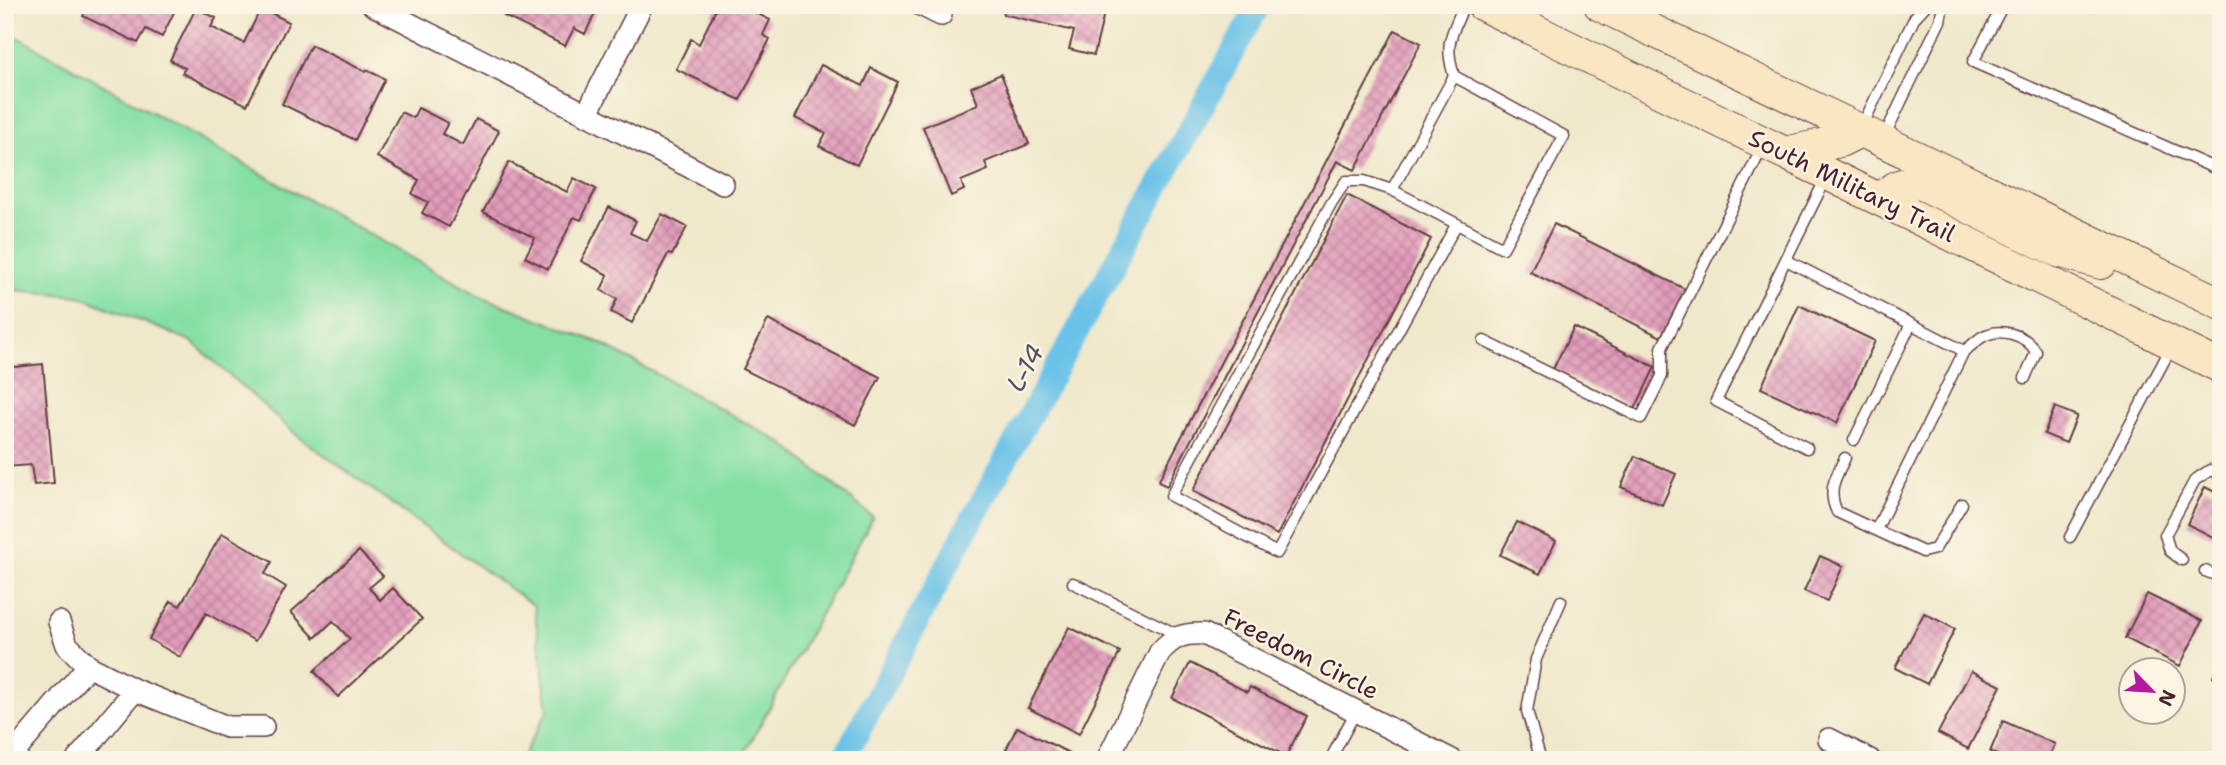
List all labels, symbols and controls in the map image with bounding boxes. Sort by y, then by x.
street label: South Military Trail [1743,122,1961,250]
water label: L-14 [997,338,1052,398]
street label: Freedom Circle [1218,601,1384,707]
north arrow [2118,656,2188,726]
text: N [2152,686,2181,710]

